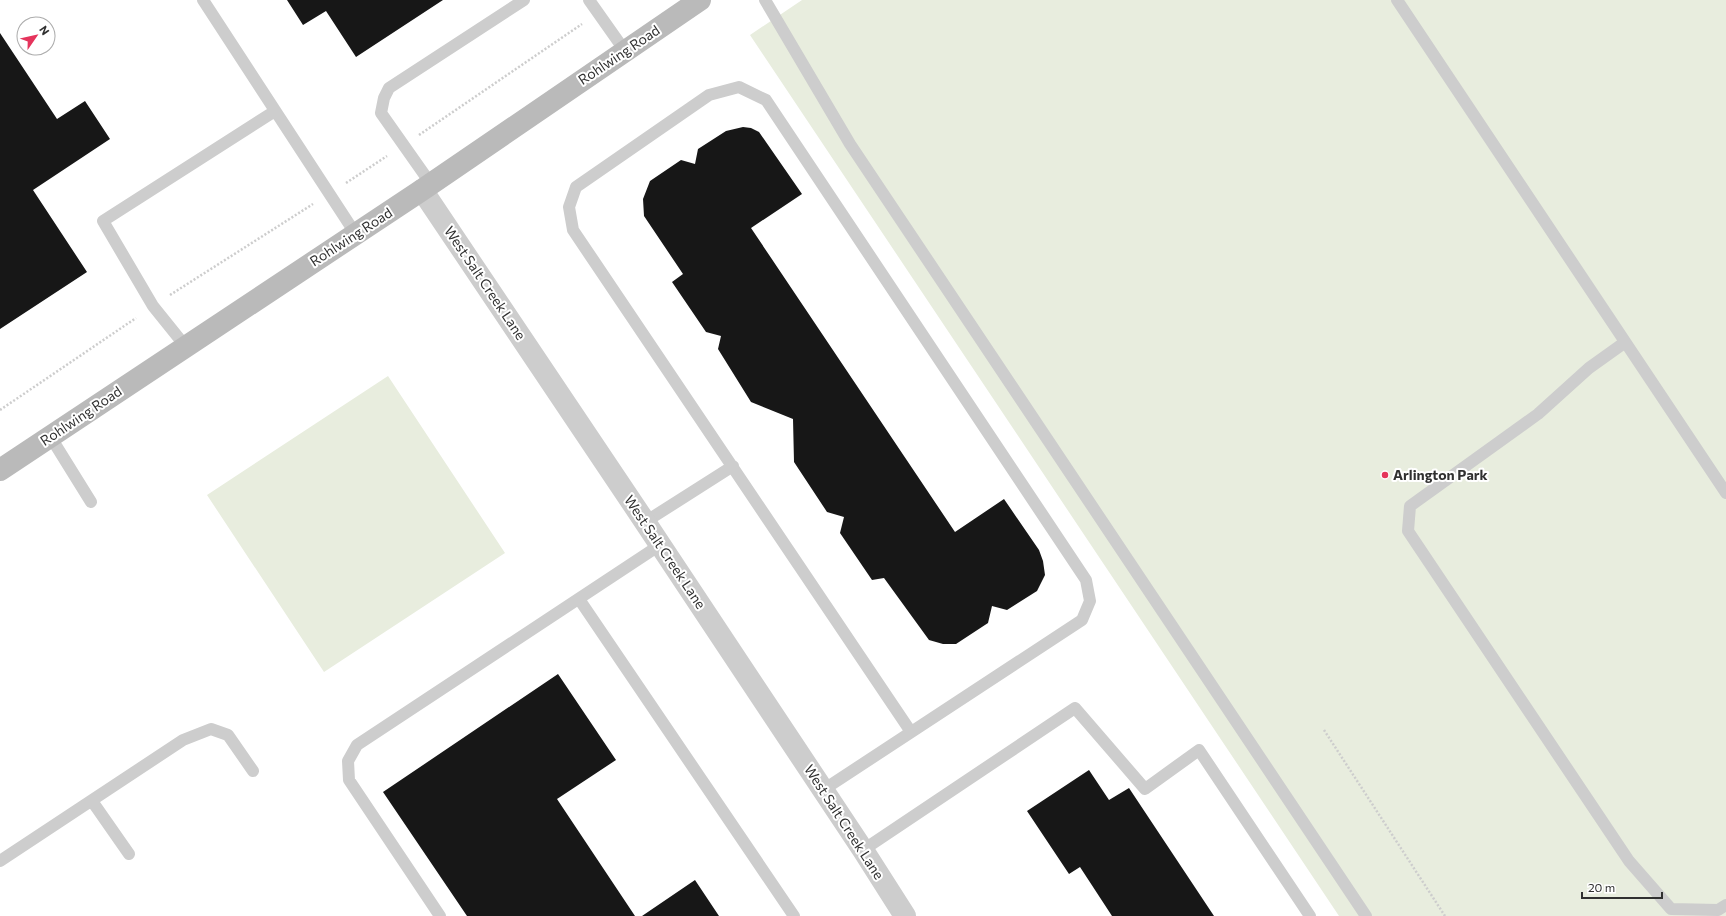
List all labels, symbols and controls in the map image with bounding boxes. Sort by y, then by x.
north arrow [16,16,56,56]
street label: Rohlwing Road [575,21,663,88]
text: N [37,23,52,37]
street label: Rohlwing Road [306,204,395,269]
street label: West Salt Creek Lane [441,223,530,343]
street label: Rohlwing Road [37,382,125,449]
place label: Arlington Park [1393,466,1488,483]
marker: Arlington Park [1380,470,1390,480]
street label: West Salt Creek Lane [621,492,710,612]
street label: West Salt Creek Lane [801,761,888,882]
scale bar [1582,874,1662,900]
text: 20 m [1588,880,1615,894]

